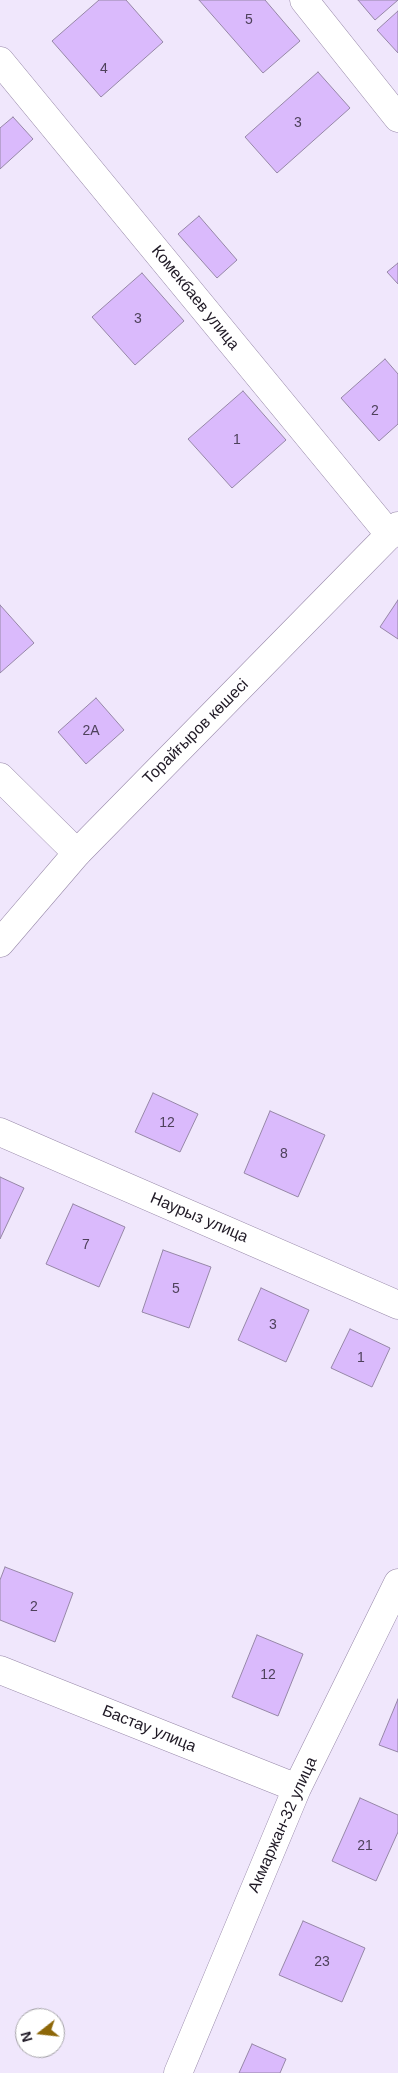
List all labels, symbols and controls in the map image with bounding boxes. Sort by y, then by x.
house number: 5 [245,12,253,28]
house number: 4 [100,61,108,77]
house number: 3 [294,115,302,131]
street label: Комекбаев улица [147,242,243,354]
house number: 3 [134,311,142,327]
house number: 2 [371,403,379,419]
house number: 1 [233,432,241,448]
street label: Торайғыров көшесі [139,675,253,789]
house number: 2А [82,723,100,739]
house number: 12 [159,1115,175,1131]
house number: 8 [280,1146,288,1162]
street label: Наурыз улица [147,1189,251,1247]
house number: 7 [82,1237,90,1253]
house number: 5 [172,1281,180,1297]
house number: 3 [269,1317,277,1333]
house number: 1 [357,1350,365,1366]
house number: 2 [30,1599,38,1615]
house number: 12 [260,1667,276,1683]
street label: Бастау улица [99,1701,199,1757]
street label: Акмаржан-32 улица [244,1754,322,1896]
house number: 21 [357,1838,373,1854]
house number: 23 [314,1954,330,1970]
north arrow [15,2008,65,2058]
text: N [17,2030,36,2044]

